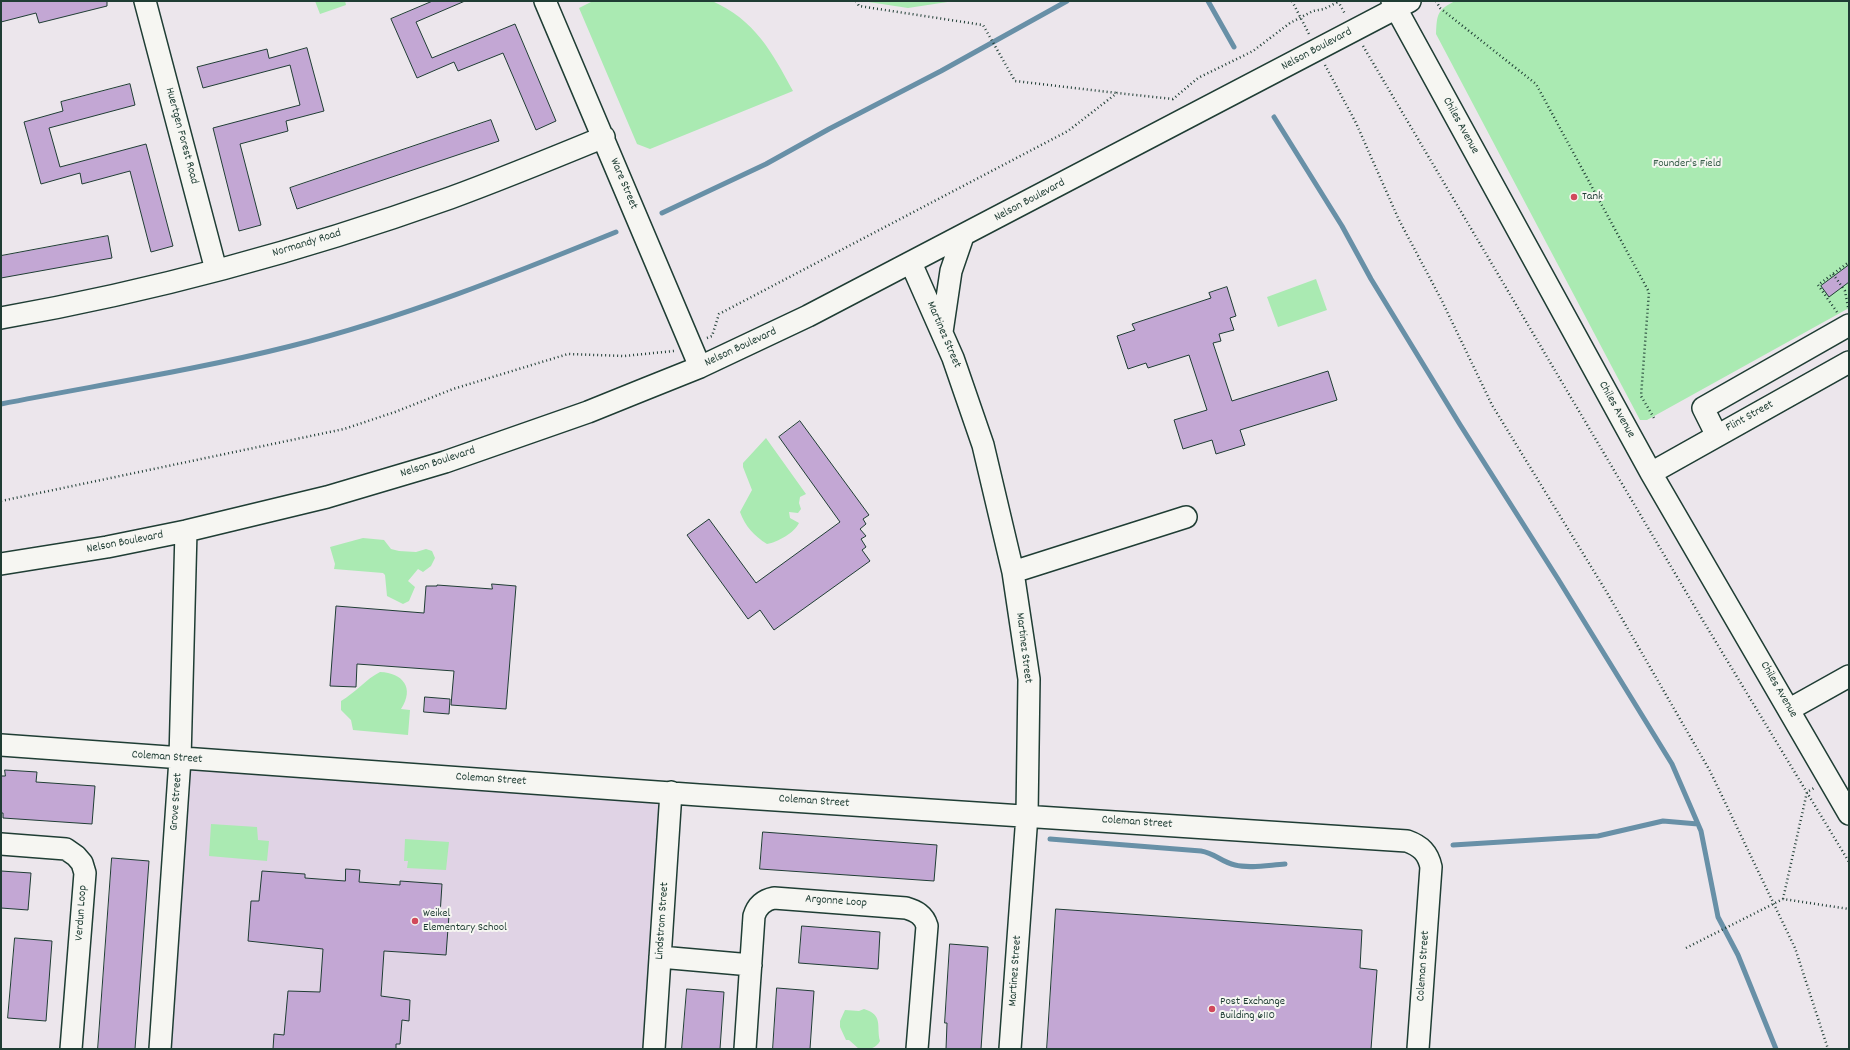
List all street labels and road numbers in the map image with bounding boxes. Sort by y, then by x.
street label: Nelson Boulevard [1279,25,1355,75]
street label: Huertgen Forest Road [161,86,201,186]
street label: Chiles Avenue [1439,95,1481,157]
street label: Ware Street [606,156,640,212]
street label: Nelson Boulevard [992,176,1068,226]
street label: Normandy Road [271,227,343,261]
street label: Martinez Street [922,299,964,371]
street label: Nelson Boulevard [703,325,779,371]
street label: Chiles Avenue [1595,379,1637,441]
street label: Flint Street [1724,398,1776,436]
street label: Nelson Boulevard [399,444,477,482]
street label: Nelson Boulevard [85,529,165,557]
street label: Martinez Street [1012,612,1034,684]
street label: Chiles Avenue [1756,659,1800,721]
street label: Coleman Street [131,748,203,768]
street label: Coleman Street [455,770,527,790]
street label: Grove Street [168,773,186,831]
street label: Coleman Street [778,792,850,812]
street label: Coleman Street [1101,813,1173,833]
street label: Lindstrom Street [653,882,673,960]
street label: Verdun Loop [73,885,91,941]
street label: Argonne Loop [805,893,867,911]
street label: Coleman Street [1414,930,1434,1002]
street label: Martinez Street [1006,935,1026,1007]

